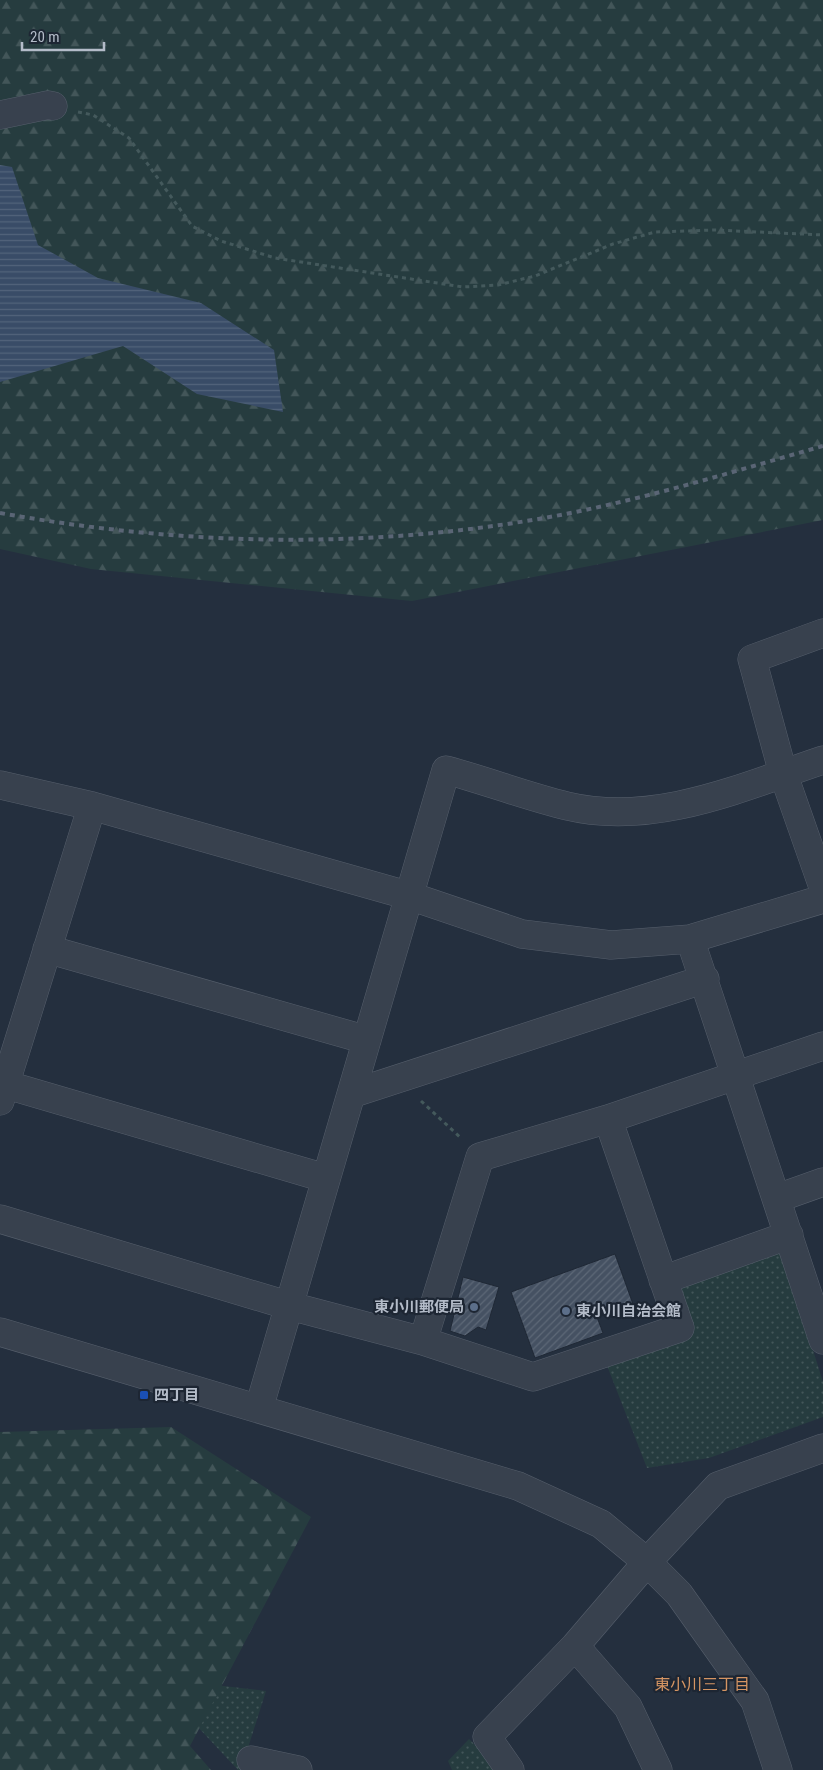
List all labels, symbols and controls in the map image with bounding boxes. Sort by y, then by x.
scale bar [22,20,105,52]
text: 20 m [30,28,60,46]
place label: 東小川郵便局 [374,1298,464,1316]
marker: 東小川郵便局 [468,1301,480,1313]
place label: 東小川自治会館 [576,1302,681,1320]
marker: 東小川自治会館 [560,1305,572,1317]
place label: 四丁目 [154,1386,199,1404]
marker: 四丁目 [138,1389,150,1401]
district label: 東小川三丁目 [654,1675,750,1694]

